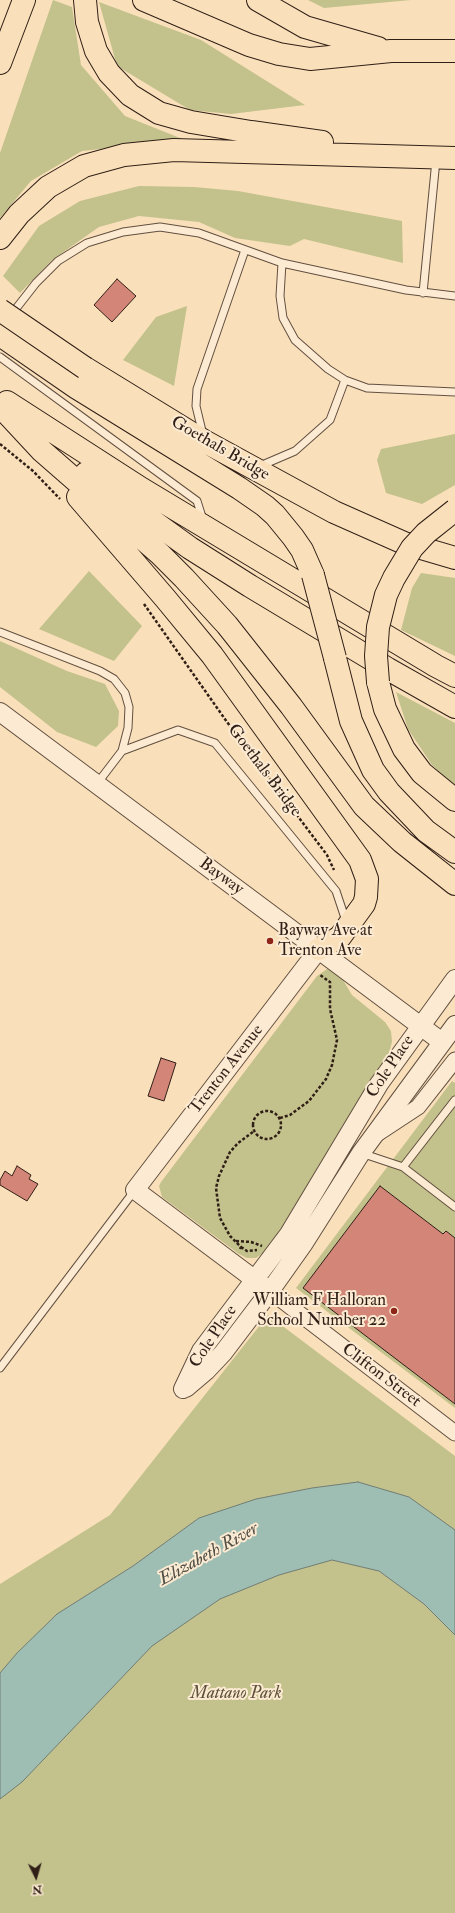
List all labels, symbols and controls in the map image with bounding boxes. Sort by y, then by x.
street label: Goethals Bridge [167,413,273,485]
street label: Goethals Bridge [223,721,305,821]
street label: Bayway [195,854,247,900]
place label: Bayway Ave at Trenton Ave [278,921,372,961]
marker: Bayway Ave at Trenton Ave [265,936,275,946]
street label: Trenton Avenue [186,1021,268,1119]
street label: Cole Place [363,1032,419,1102]
place label: William F Halloran School Number 22 [253,1291,386,1331]
street label: Cole Place [186,1302,242,1372]
marker: William F Halloran School Number 22 [389,1306,399,1316]
street label: Clifton Street [337,1340,425,1412]
water label: Elizabeth River [155,1519,263,1591]
park label: Mattano Park [191,1684,281,1704]
north arrow [16,1857,56,1897]
text: N [32,1883,43,1896]

